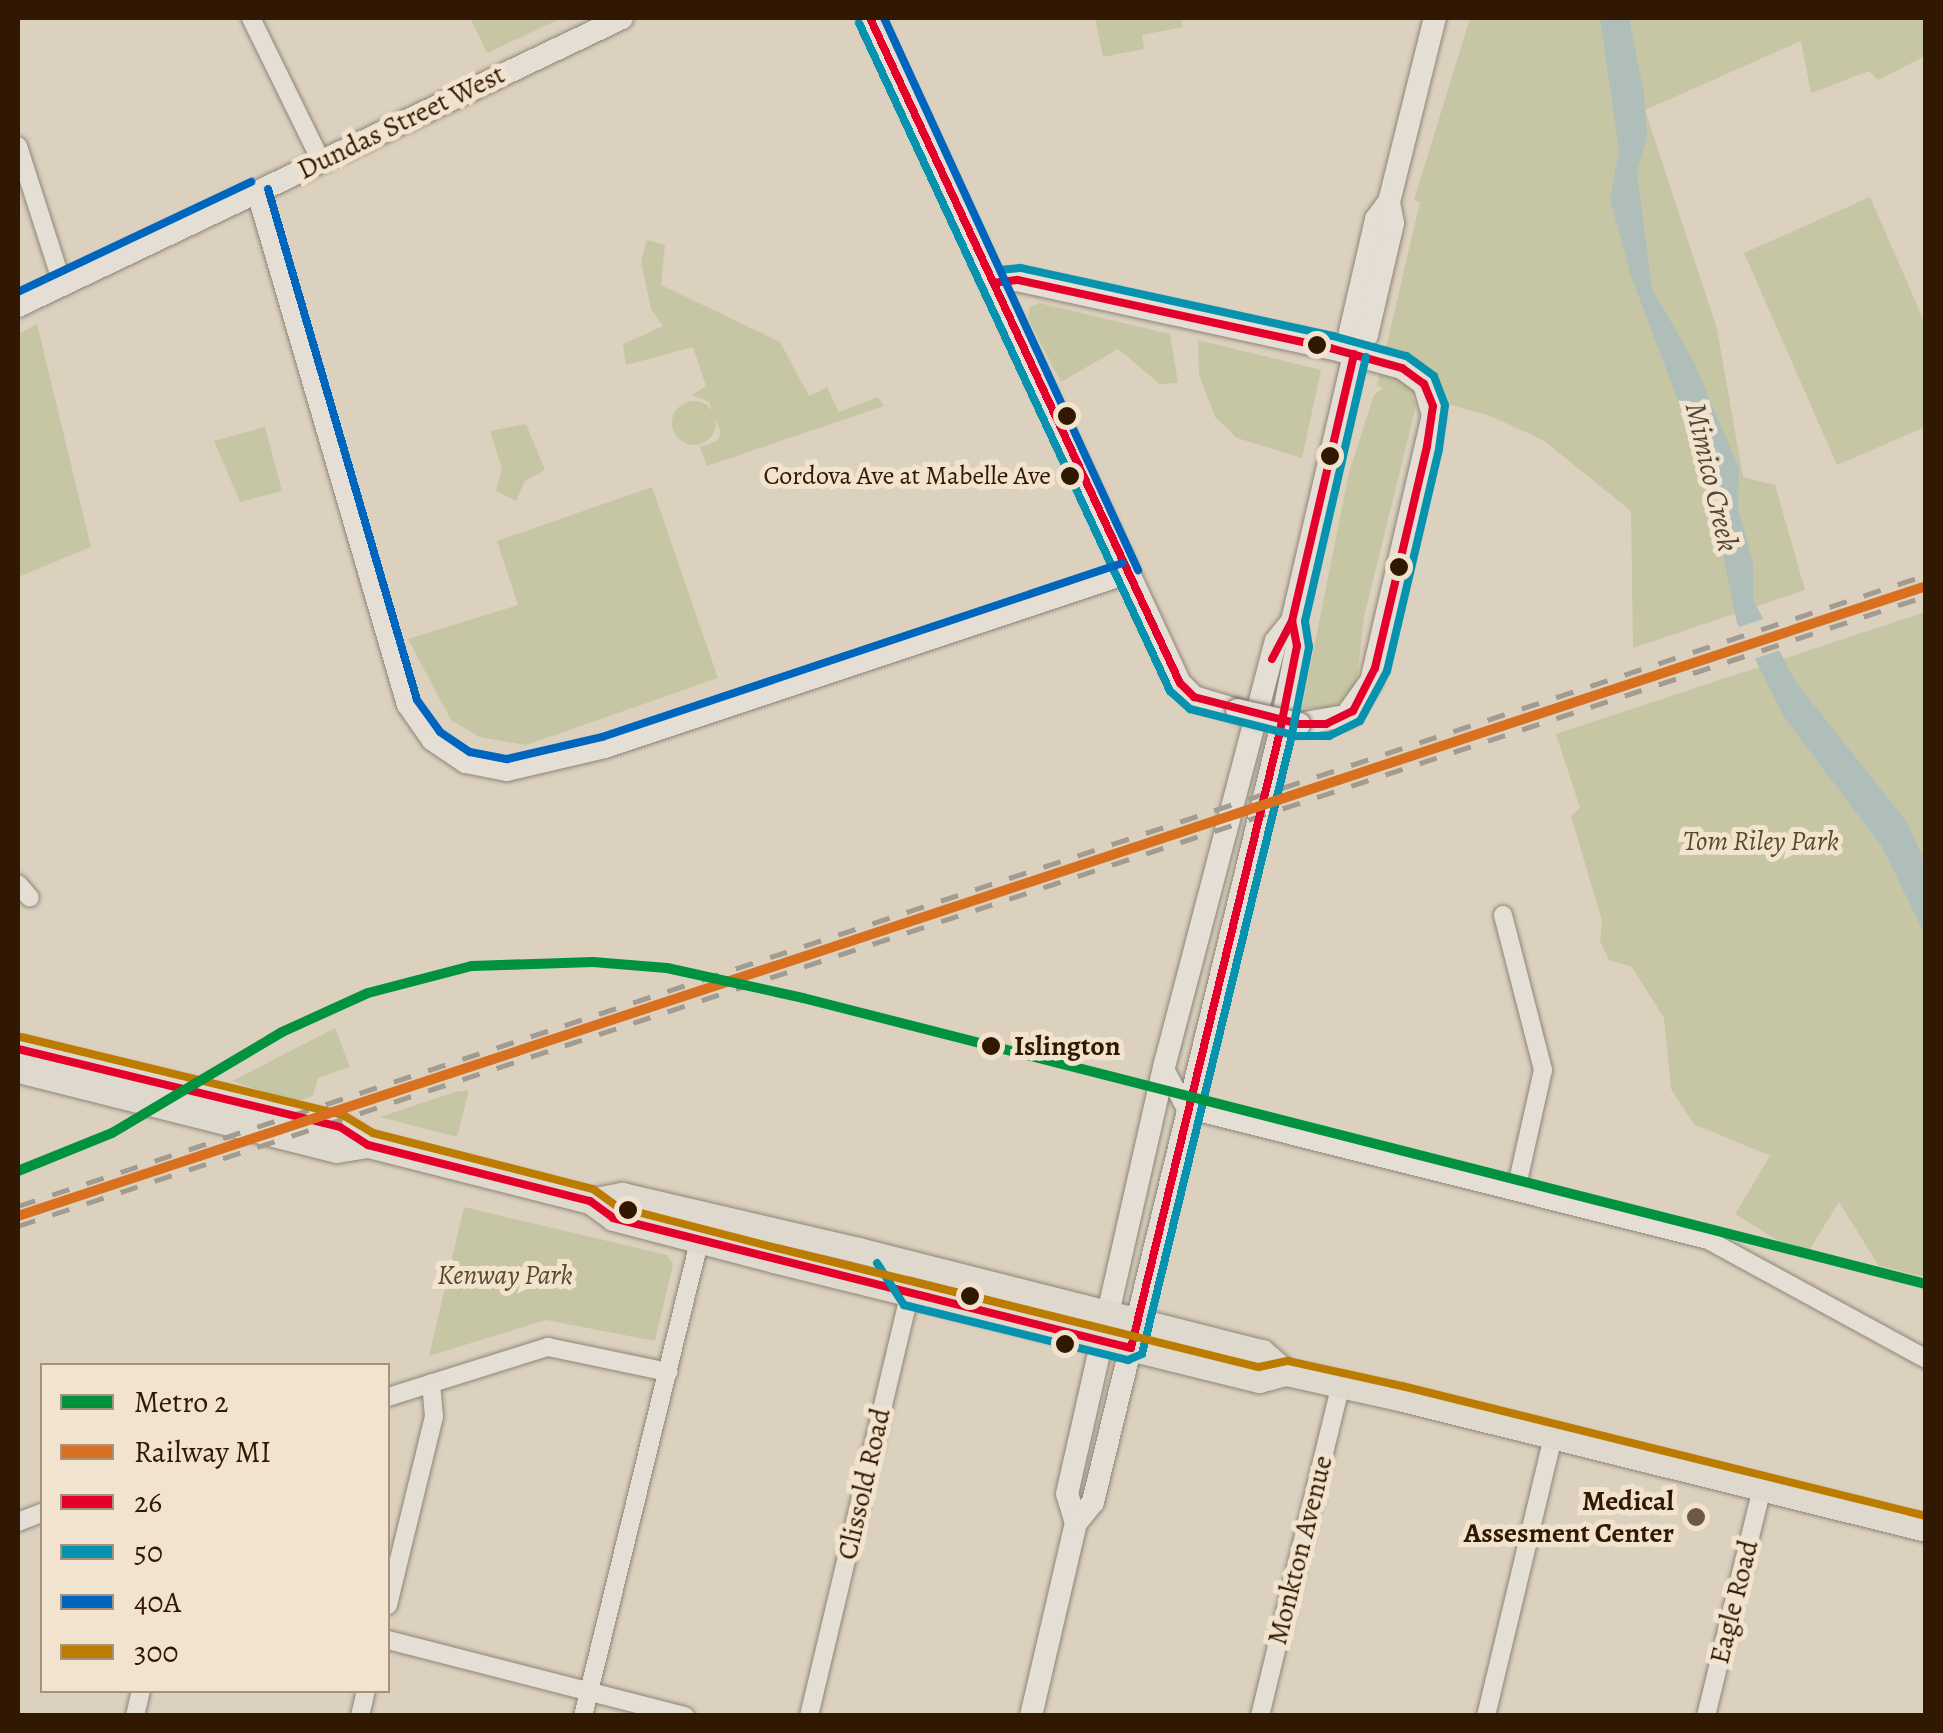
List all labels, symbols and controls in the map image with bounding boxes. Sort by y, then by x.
street label: Dundas Street West [292,57,510,187]
unlabelled marker [1307,335,1327,355]
water label: Mimico Creek [1677,399,1747,555]
unlabelled marker [1057,406,1077,426]
unlabelled marker [1320,446,1340,466]
place label: Cordova Ave at Mabelle Ave [764,460,1051,492]
marker: Cordova Ave at Mabelle Ave [1060,466,1080,486]
unlabelled marker [1389,557,1409,577]
park label: Tom Riley Park [1683,824,1839,858]
place label: Islington [1014,1029,1120,1063]
marker: Islington [978,1033,1004,1059]
unlabelled marker [618,1200,638,1220]
park label: Kenway Park [437,1258,573,1292]
unlabelled marker [960,1286,980,1306]
unlabelled marker [1055,1334,1075,1354]
legend [40,1363,390,1693]
text: Metro 2 [134,1382,228,1422]
street label: Clissold Road [830,1405,898,1563]
text: Railway MI [134,1432,271,1472]
street label: Monkton Avenue [1260,1452,1340,1648]
text: 26 [134,1482,162,1522]
place label: Medical Assesment Center [1464,1484,1674,1550]
marker: Medical Assesment Center [1683,1504,1709,1530]
text: 50 [134,1532,163,1572]
street label: Eagle Road [1702,1537,1766,1667]
text: 40A [134,1582,181,1622]
text: 300 [134,1632,178,1672]

